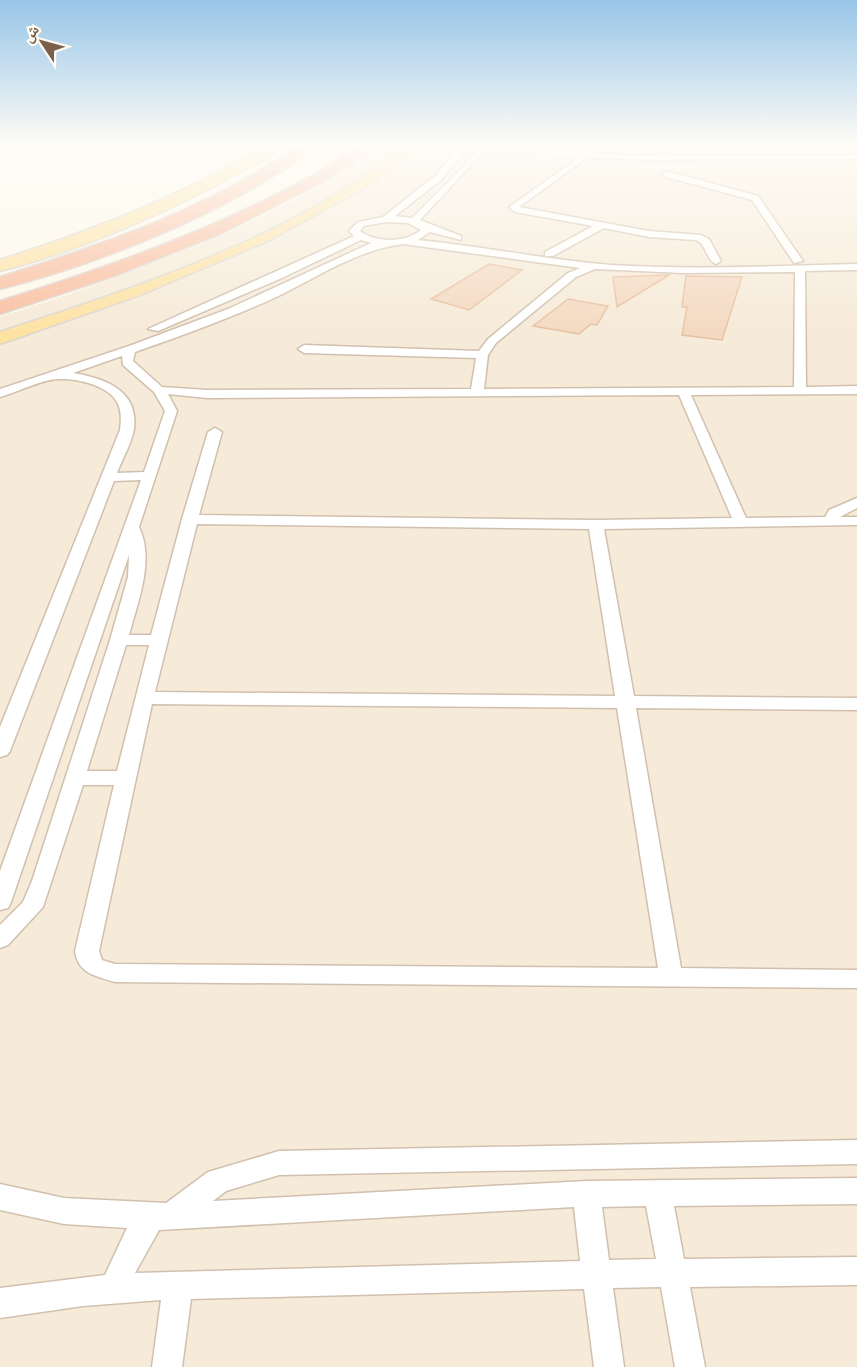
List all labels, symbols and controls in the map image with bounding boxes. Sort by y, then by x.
north arrow [12,12,72,72]
text: ش [17,20,43,46]

